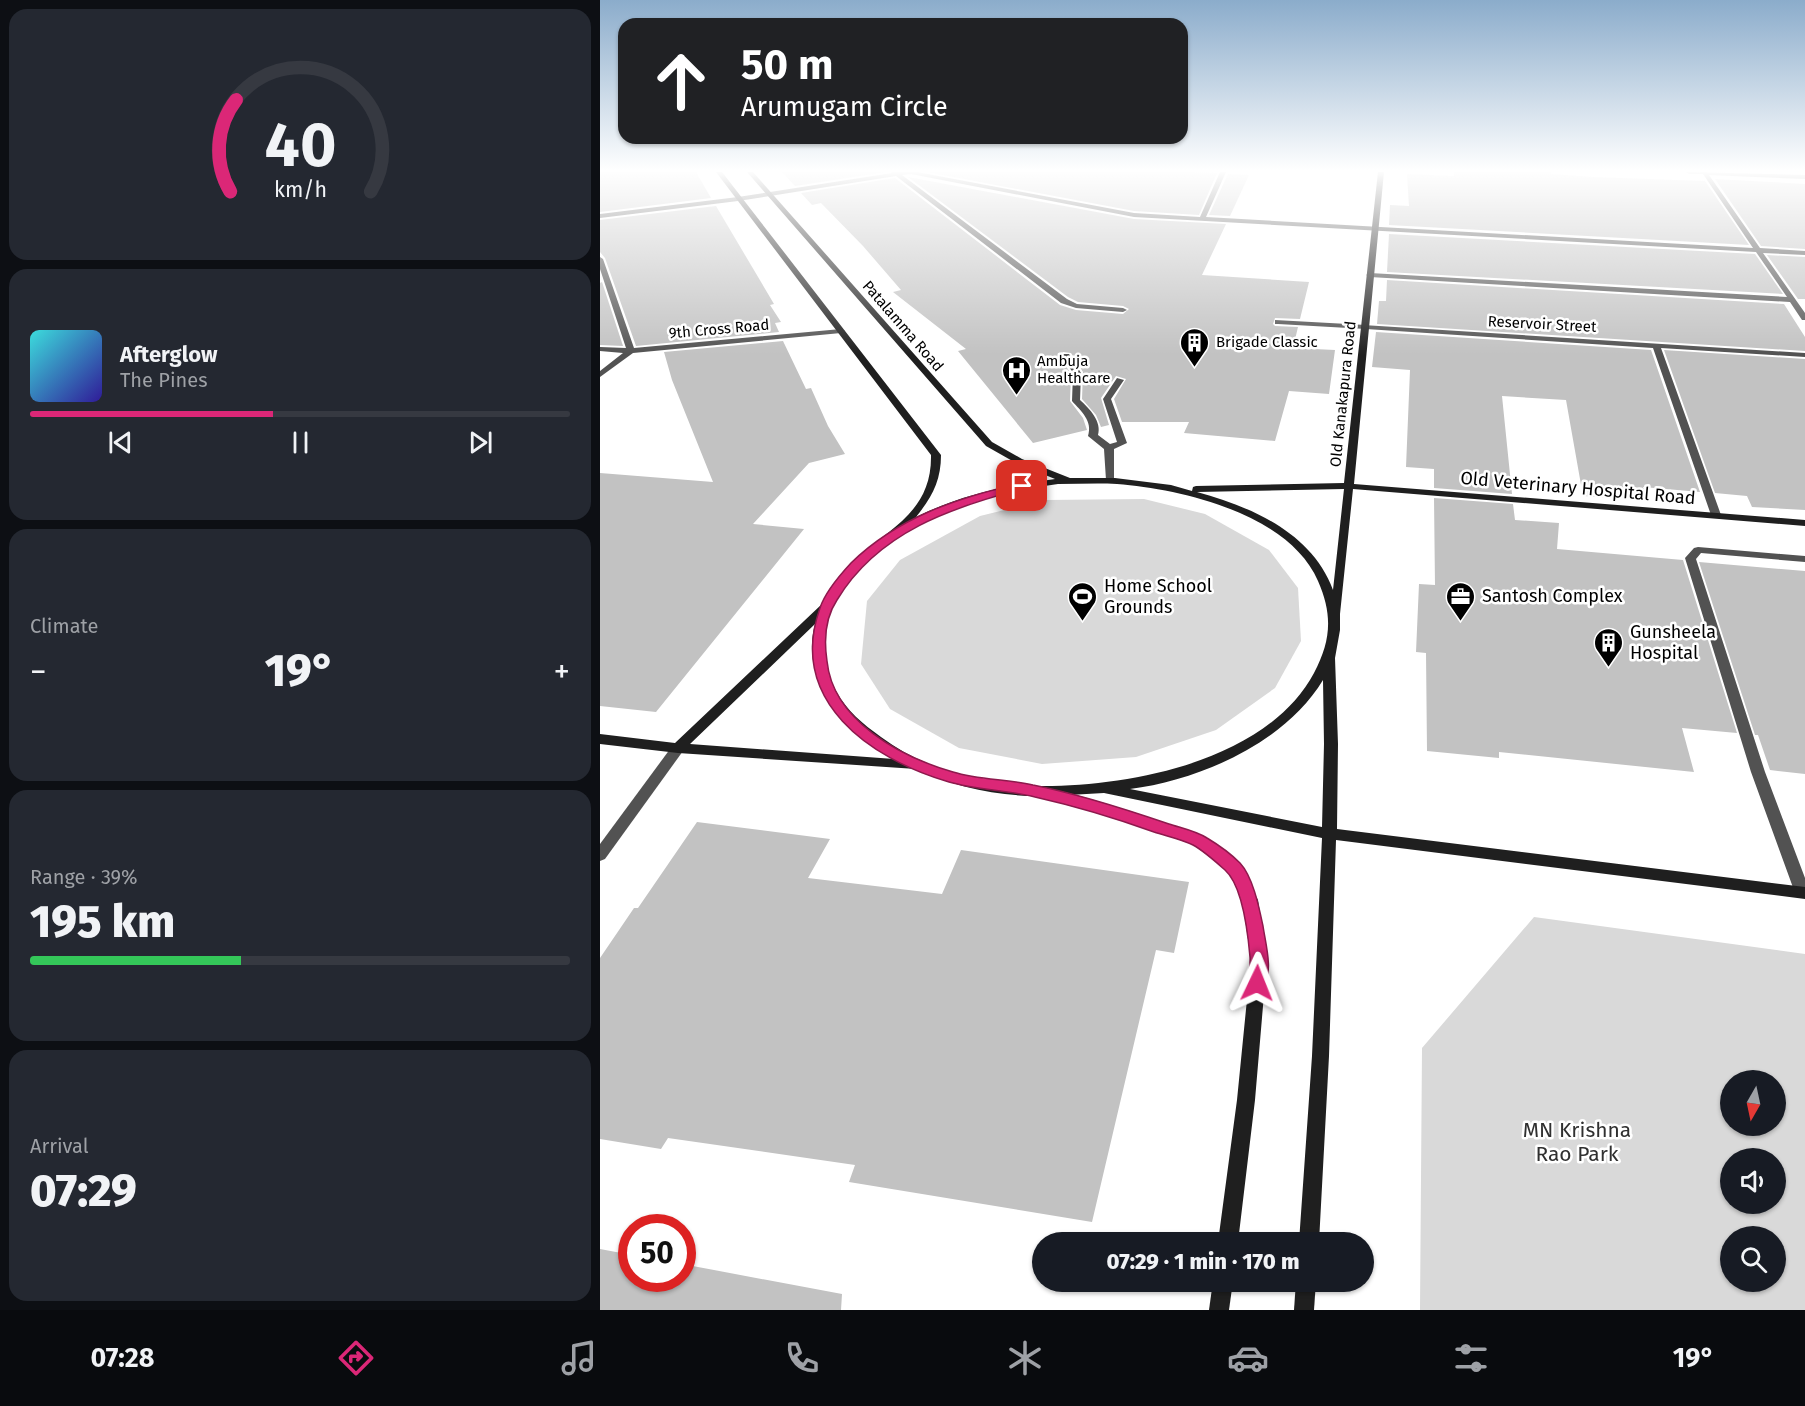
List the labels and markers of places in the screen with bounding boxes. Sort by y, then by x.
building icon: Brigade Classic [1179,326,1211,368]
place label: Brigade Classic [1216,333,1318,351]
place label: Ambuja Healthcare [1037,352,1111,387]
hospital icon: Ambuja Healthcare [1000,354,1032,396]
pin [996,460,1047,511]
place label: Home School Grounds [1104,575,1212,618]
sports icon: Home School Grounds [1067,580,1099,622]
office icon: Santosh Complex [1445,580,1477,622]
place label: Santosh Complex [1482,585,1623,607]
place label: Gunsheela Hospital [1630,621,1716,664]
building icon: Gunsheela Hospital [1593,626,1625,668]

